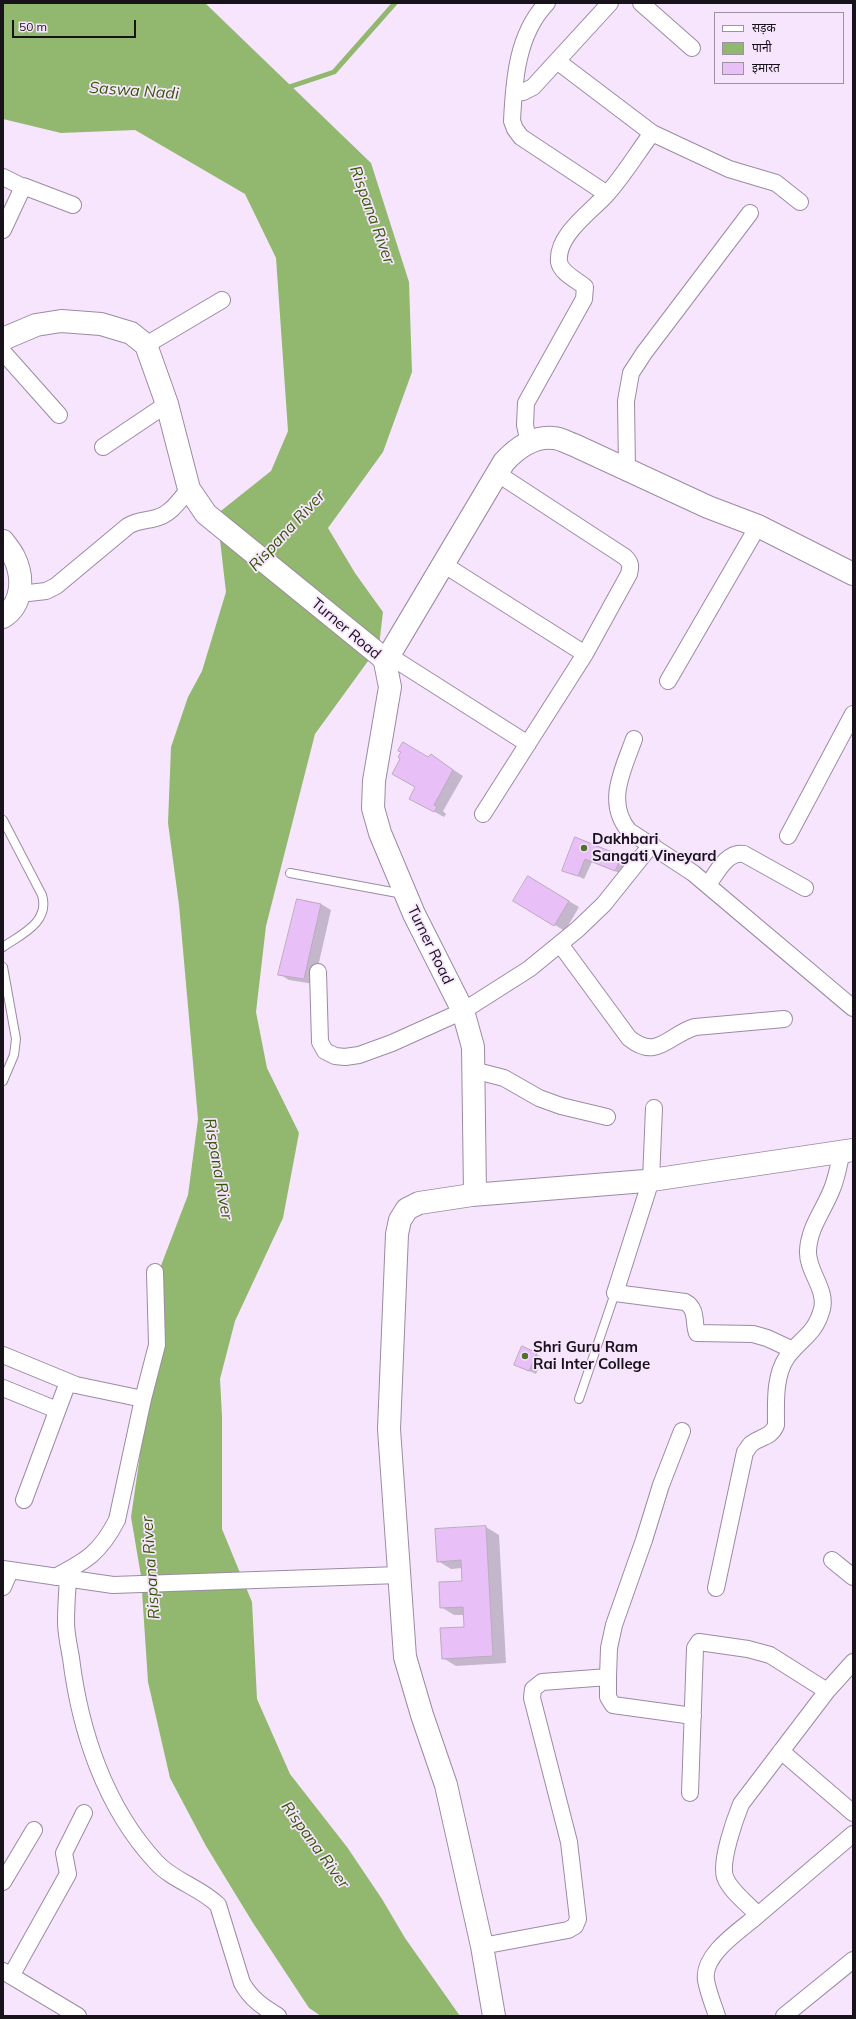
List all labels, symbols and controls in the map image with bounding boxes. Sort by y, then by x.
scale bar [14,12,138,38]
legend [714,12,844,84]
text: 50 m [19,19,47,34]
text: सड़क [752,20,776,35]
text: पानी [752,40,772,55]
text: इमारत [752,60,780,75]
water label: Saswa Nadi [89,78,179,104]
water label: Rispana River [345,163,399,267]
water label: Rispana River [245,487,329,575]
street label: Turner Road [308,595,384,663]
place label: Dakhbari Sangati Vineyard [592,830,717,865]
marker: Dakhbari Sangati Vineyard [579,843,589,853]
street label: Turner Road [403,903,457,987]
water label: Rispana River [200,1117,236,1221]
place label: Shri Guru Ram Rai Inter College [533,1338,650,1373]
marker: Shri Guru Ram Rai Inter College [520,1351,530,1361]
water label: Rispana River [138,1516,164,1620]
water label: Rispana River [277,1798,353,1892]

